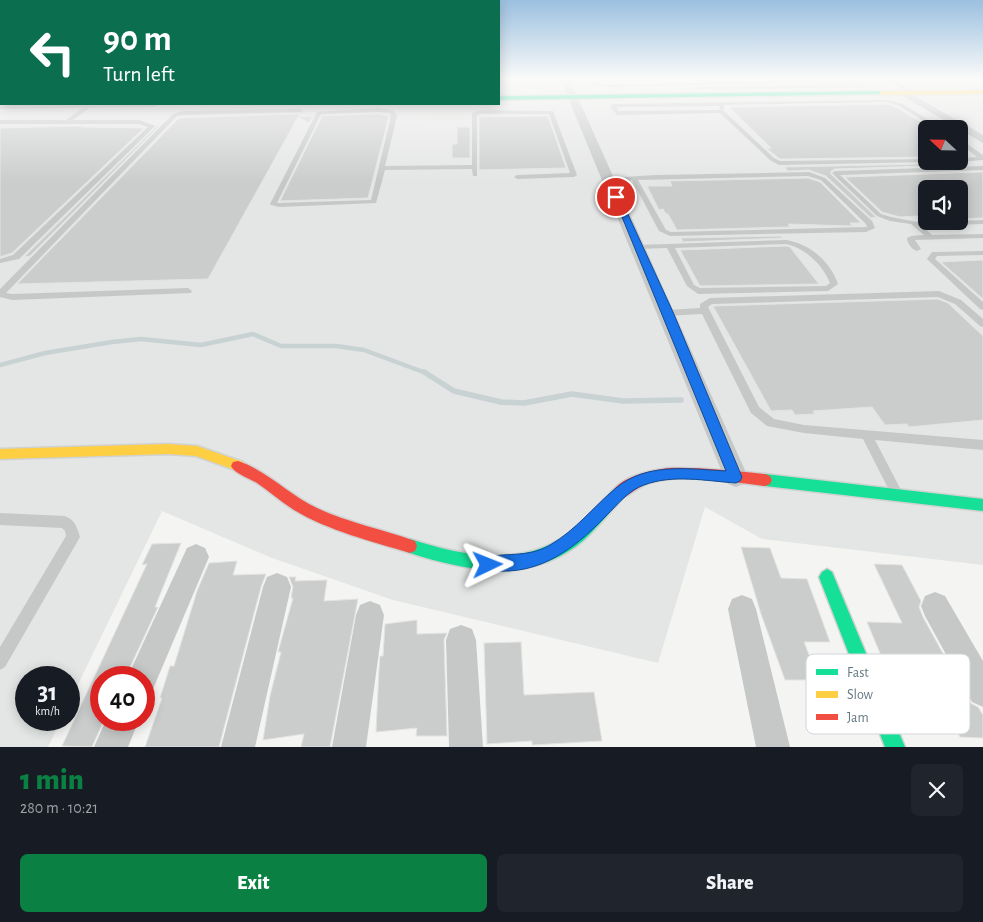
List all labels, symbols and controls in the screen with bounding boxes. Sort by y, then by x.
icon: left [20,20,85,85]
text: 90 m [103,22,172,57]
text: Turn left [103,63,175,85]
north arrow [918,120,968,170]
map controls [918,120,968,230]
pin [595,176,637,218]
button: sound [918,180,968,230]
icon: arrive [602,183,630,211]
position arrow [461,538,513,590]
legend [806,654,970,734]
speed limit sign: 40 [90,666,155,731]
text: Fast [847,666,869,680]
text: 31 [38,680,57,705]
text: Slow [847,688,874,702]
text: km/h [35,705,60,717]
text: Jam [847,711,869,725]
button: close [911,764,963,816]
text: 1 min [20,765,84,795]
text: 280 m · 10:21 [20,800,98,816]
button: Exit [20,854,487,912]
button: Share [497,854,963,912]

